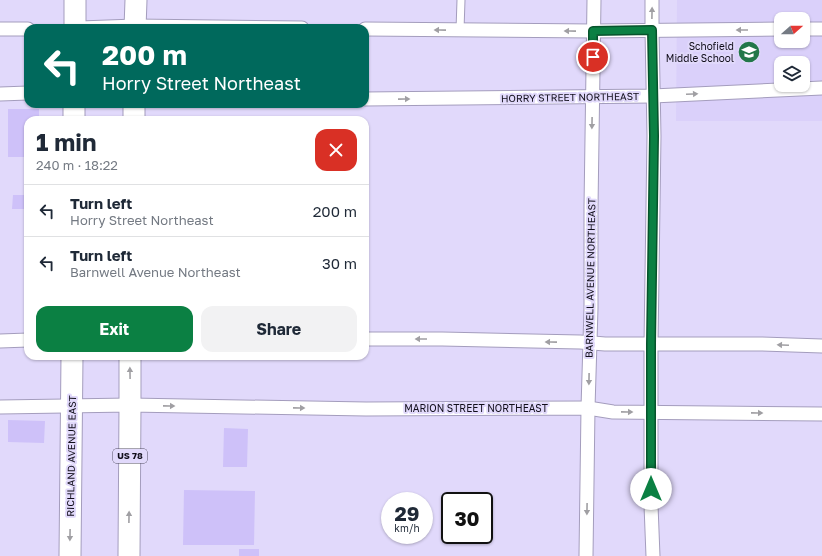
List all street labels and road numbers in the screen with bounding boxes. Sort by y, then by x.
street label: HORRY STREET NORTHEAST [501,90,639,104]
street label: BARNWELL AVENUE NORTHEAST [583,198,597,358]
street label: RICHLAND AVENUE EAST [64,395,78,517]
street label: MARION STREET NORTHEAST [404,402,548,414]
road number: US 78 [113,449,147,463]

